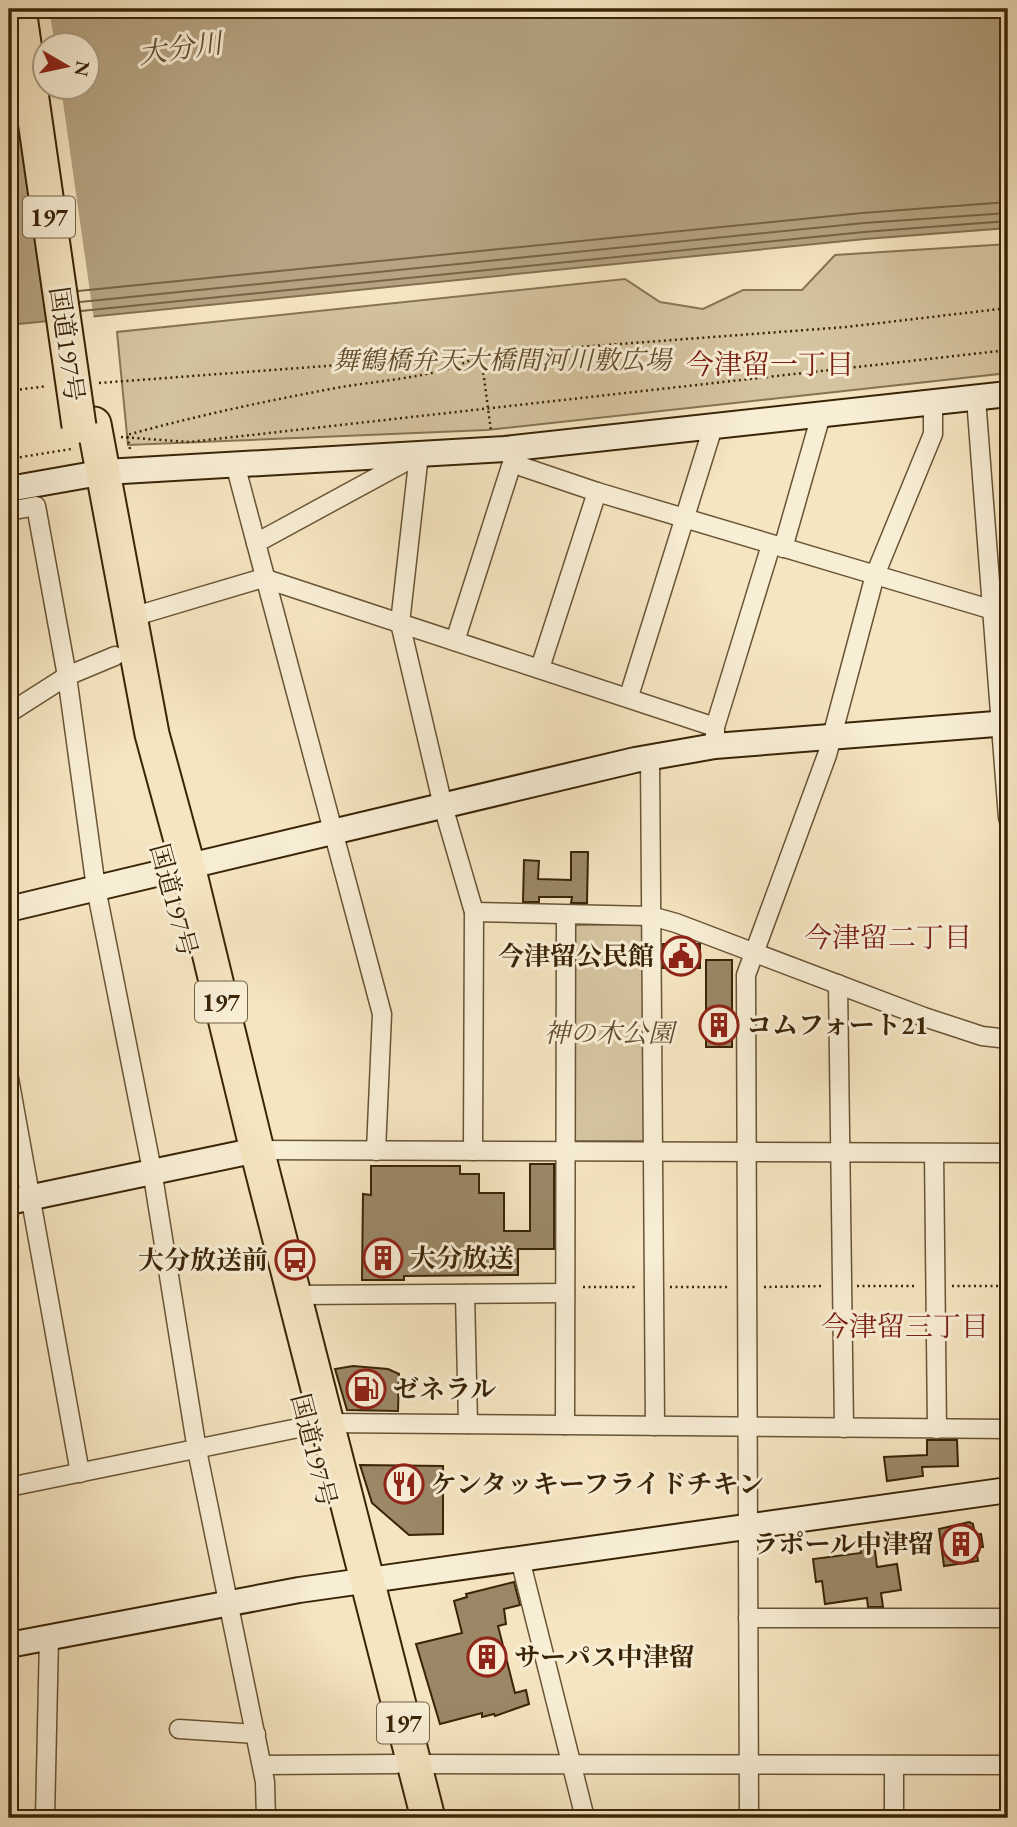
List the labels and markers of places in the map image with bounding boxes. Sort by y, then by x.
public building icon: 今津留公民館 [660,935,702,977]
place label: 今津留公民館 [498,939,654,973]
building icon: コムフォート21 [698,1004,740,1046]
place label: コムフォート21 [746,1008,928,1042]
building icon: 大分放送 [362,1237,404,1279]
bus stop icon: 大分放送前 [274,1239,316,1281]
place label: 大分放送 [410,1241,514,1275]
place label: 大分放送前 [138,1243,268,1277]
fuel station icon: ゼネラル [345,1368,387,1410]
place label: ゼネラル [393,1372,496,1406]
restaurant icon: ケンタッキーフライドチキン [383,1463,425,1505]
place label: ケンタッキーフライドチキン [431,1467,764,1501]
building icon: ラポール中津留 [940,1523,982,1565]
place label: ラポール中津留 [753,1527,934,1561]
building icon: サーパス中津留 [466,1636,508,1678]
place label: サーパス中津留 [514,1640,695,1674]

